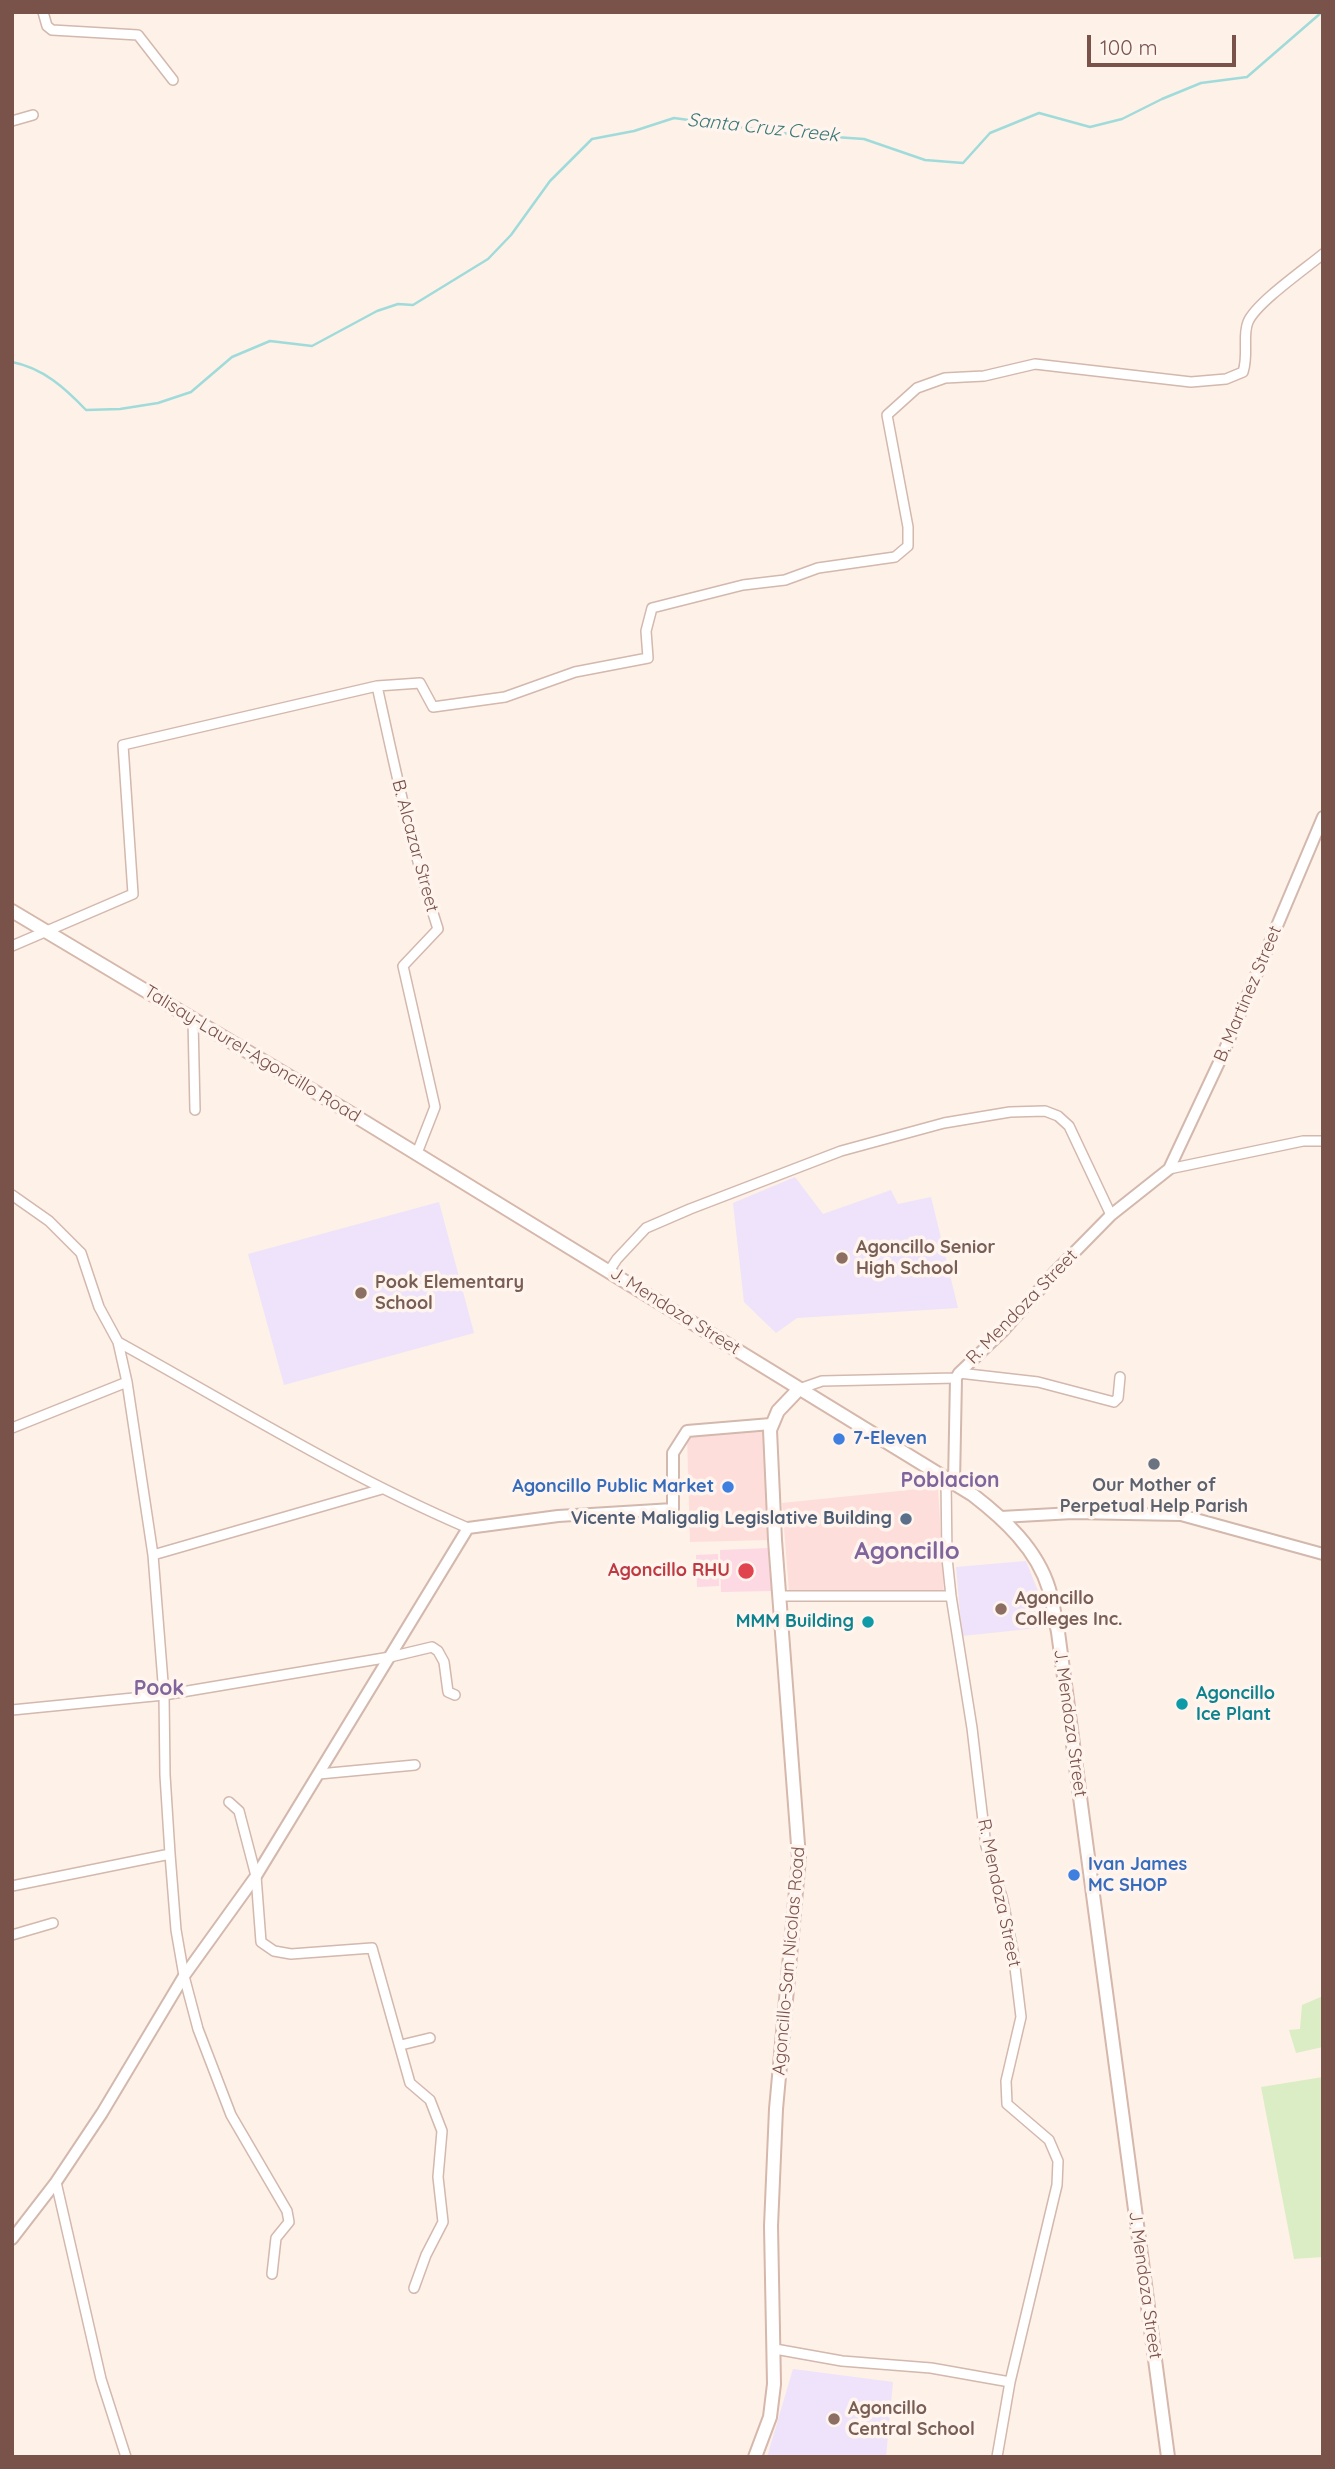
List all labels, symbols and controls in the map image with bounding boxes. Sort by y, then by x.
scale bar [1090,21,1239,65]
text: 100 m [1100,34,1158,60]
water label: Santa Cruz Creek [686,109,840,147]
street label: B. Alcazar Street [387,777,443,915]
street label: B. Martinez Street [1210,923,1286,1065]
street label: Talisay-Laurel-Agoncillo Road [140,981,364,1127]
place label: Agoncillo Senior High School [856,1237,995,1280]
street label: R. Mendoza Street [962,1245,1082,1369]
marker: Agoncillo Senior High School [834,1250,850,1266]
street label: J. Mendoza Street [606,1262,744,1360]
place label: Pook Elementary School [375,1272,524,1314]
marker: Pook Elementary School [353,1285,369,1301]
place label: 7-Eleven [853,1428,927,1450]
marker: 7-Eleven [831,1431,847,1447]
marker: Our Mother of Perpetual Help Parish [1146,1456,1162,1472]
district label: Poblacion [900,1468,1000,1494]
place label: Our Mother of Perpetual Help Parish [1060,1475,1248,1518]
place label: Agoncillo Public Market [512,1476,714,1498]
marker: Agoncillo Public Market [720,1479,736,1495]
place label: Vicente Maligalig Legislative Building [571,1508,892,1530]
marker: Vicente Maligalig Legislative Building [898,1511,914,1527]
district label: Agoncillo [854,1538,960,1566]
place label: Agoncillo RHU [608,1560,730,1582]
marker: Agoncillo RHU [736,1561,756,1581]
place label: Agoncillo Colleges Inc. [1015,1588,1123,1630]
marker: Agoncillo Colleges Inc. [993,1601,1009,1617]
place label: MMM Building [736,1611,854,1633]
marker: MMM Building [860,1614,876,1630]
street label: J. Mendoza Street [1049,1648,1091,1798]
district label: Pook [134,1676,184,1702]
place label: Agoncillo Ice Plant [1196,1683,1275,1726]
marker: Agoncillo Ice Plant [1174,1696,1190,1712]
street label: R. Mendoza Street [973,1817,1025,1969]
street label: Agoncillo-San Nicolas Road [768,1846,810,2076]
place label: Ivan James MC SHOP [1088,1854,1187,1896]
marker: Ivan James MC SHOP [1066,1867,1082,1883]
street label: J. Mendoza Street [1124,2210,1166,2360]
place label: Agoncillo Central School [848,2398,975,2440]
marker: Agoncillo Central School [826,2411,842,2427]

